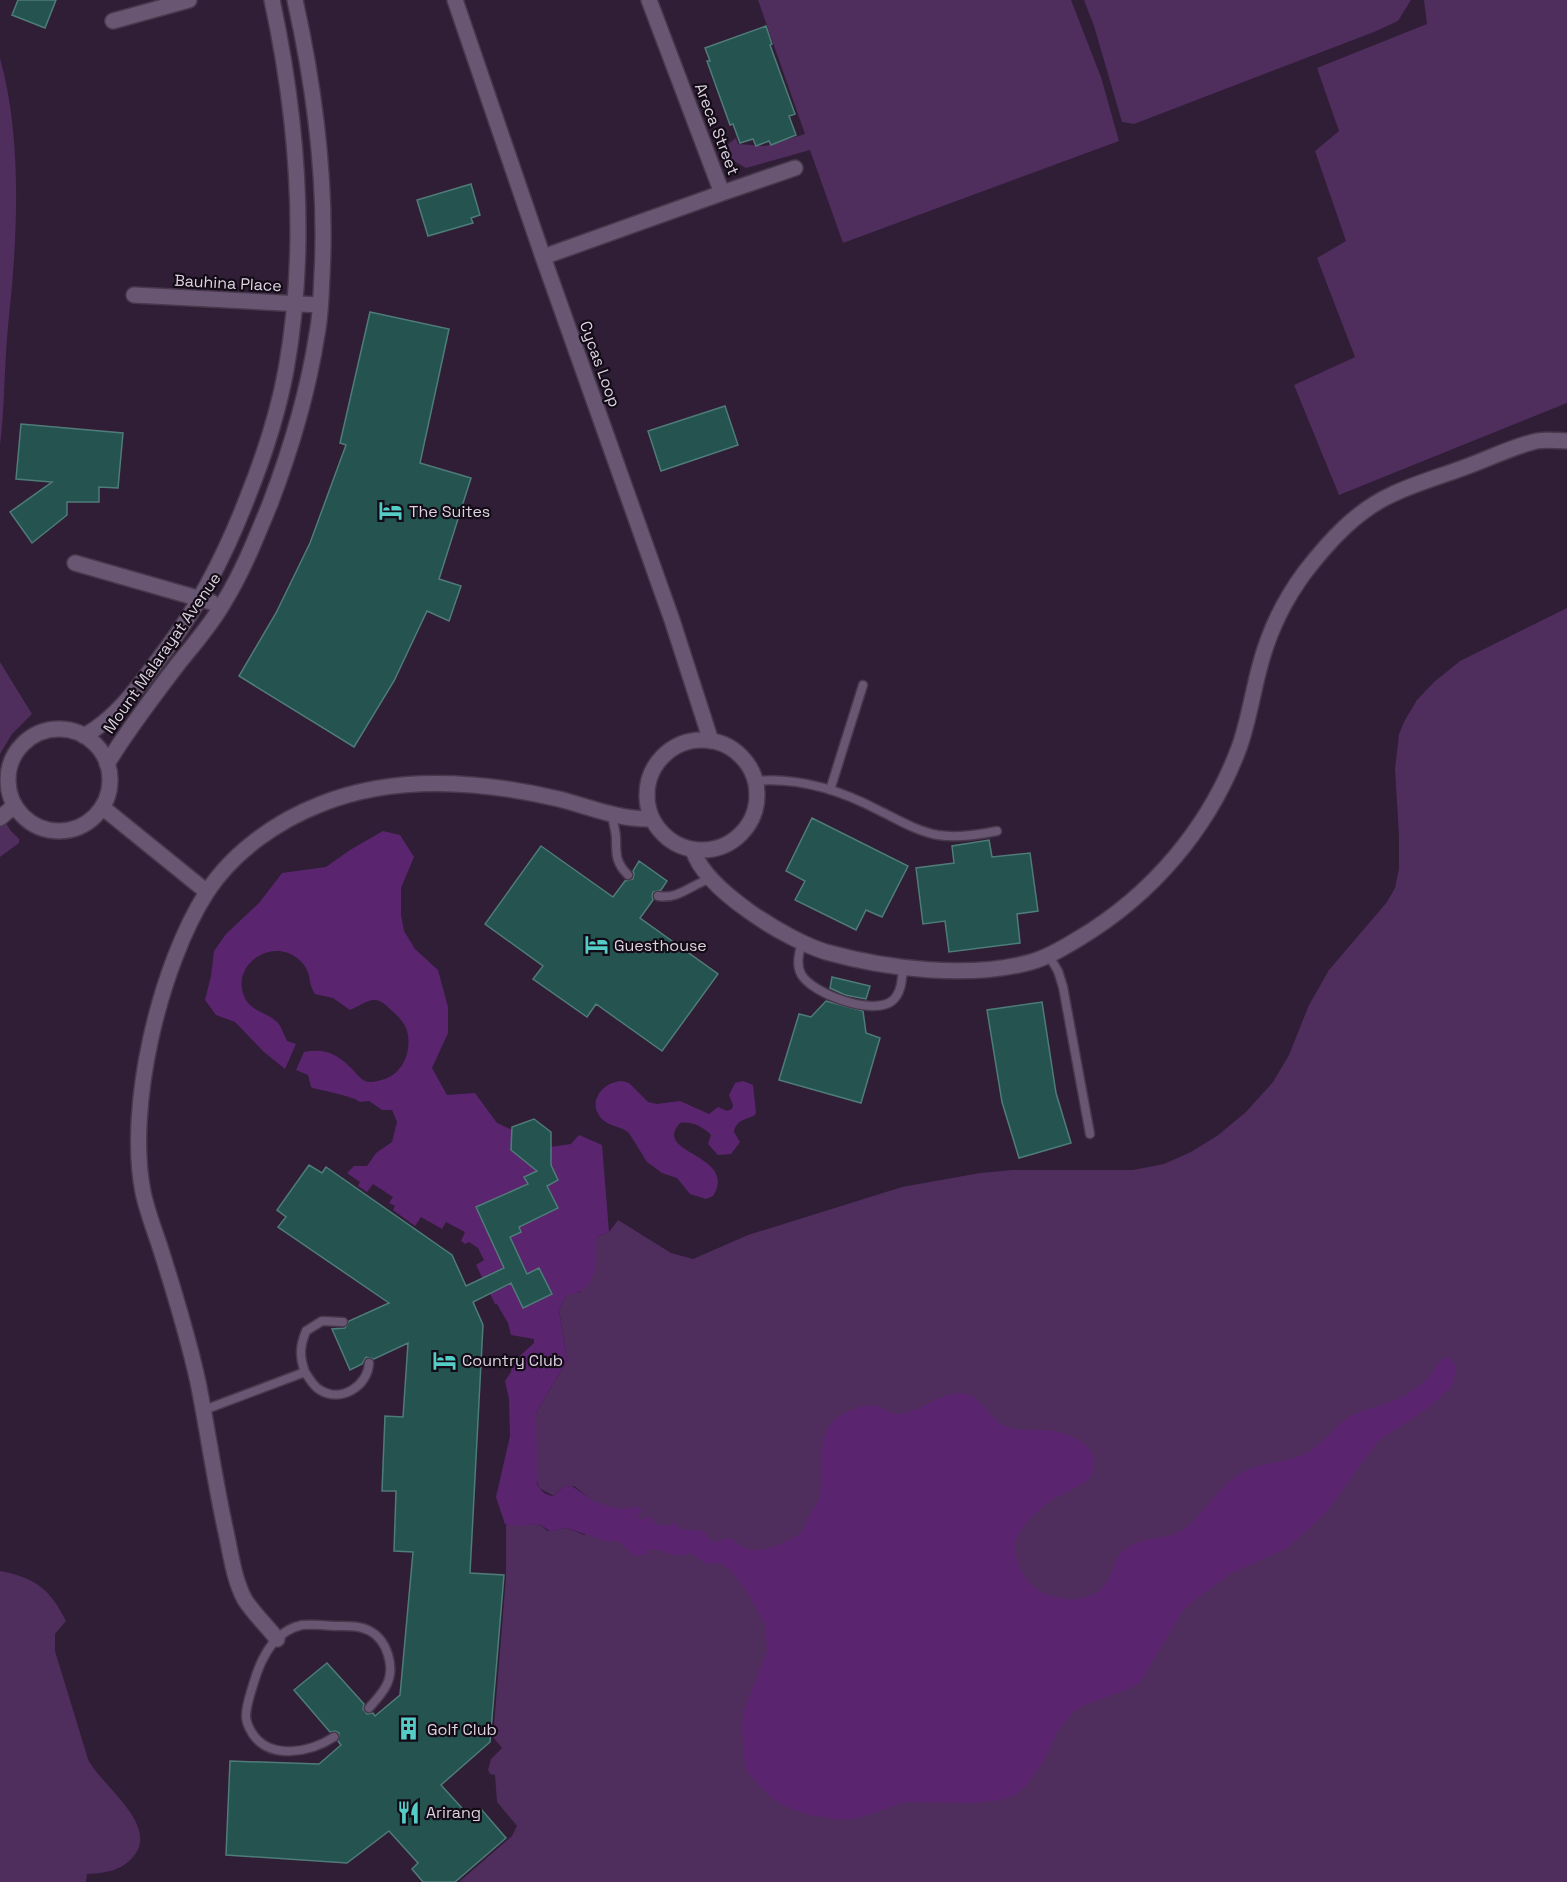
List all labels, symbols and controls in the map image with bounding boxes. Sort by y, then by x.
street label: Areca Street [690,80,744,178]
street label: Bauhina Place [174,270,282,296]
street label: Cycas Loop [575,318,625,410]
hotel icon: The Suites [378,498,404,524]
place label: The Suites [409,501,490,522]
street label: Mount Malarayat Avenue [98,568,226,738]
hotel icon: Guesthouse [583,932,609,958]
place label: Guesthouse [614,935,707,956]
hotel icon: Country Club [431,1347,457,1373]
place label: Country Club [462,1350,563,1371]
building icon: Golf Club [396,1716,422,1742]
place label: Golf Club [427,1719,497,1740]
restaurant icon: Arirang [395,1799,421,1825]
place label: Arirang [426,1802,481,1823]

